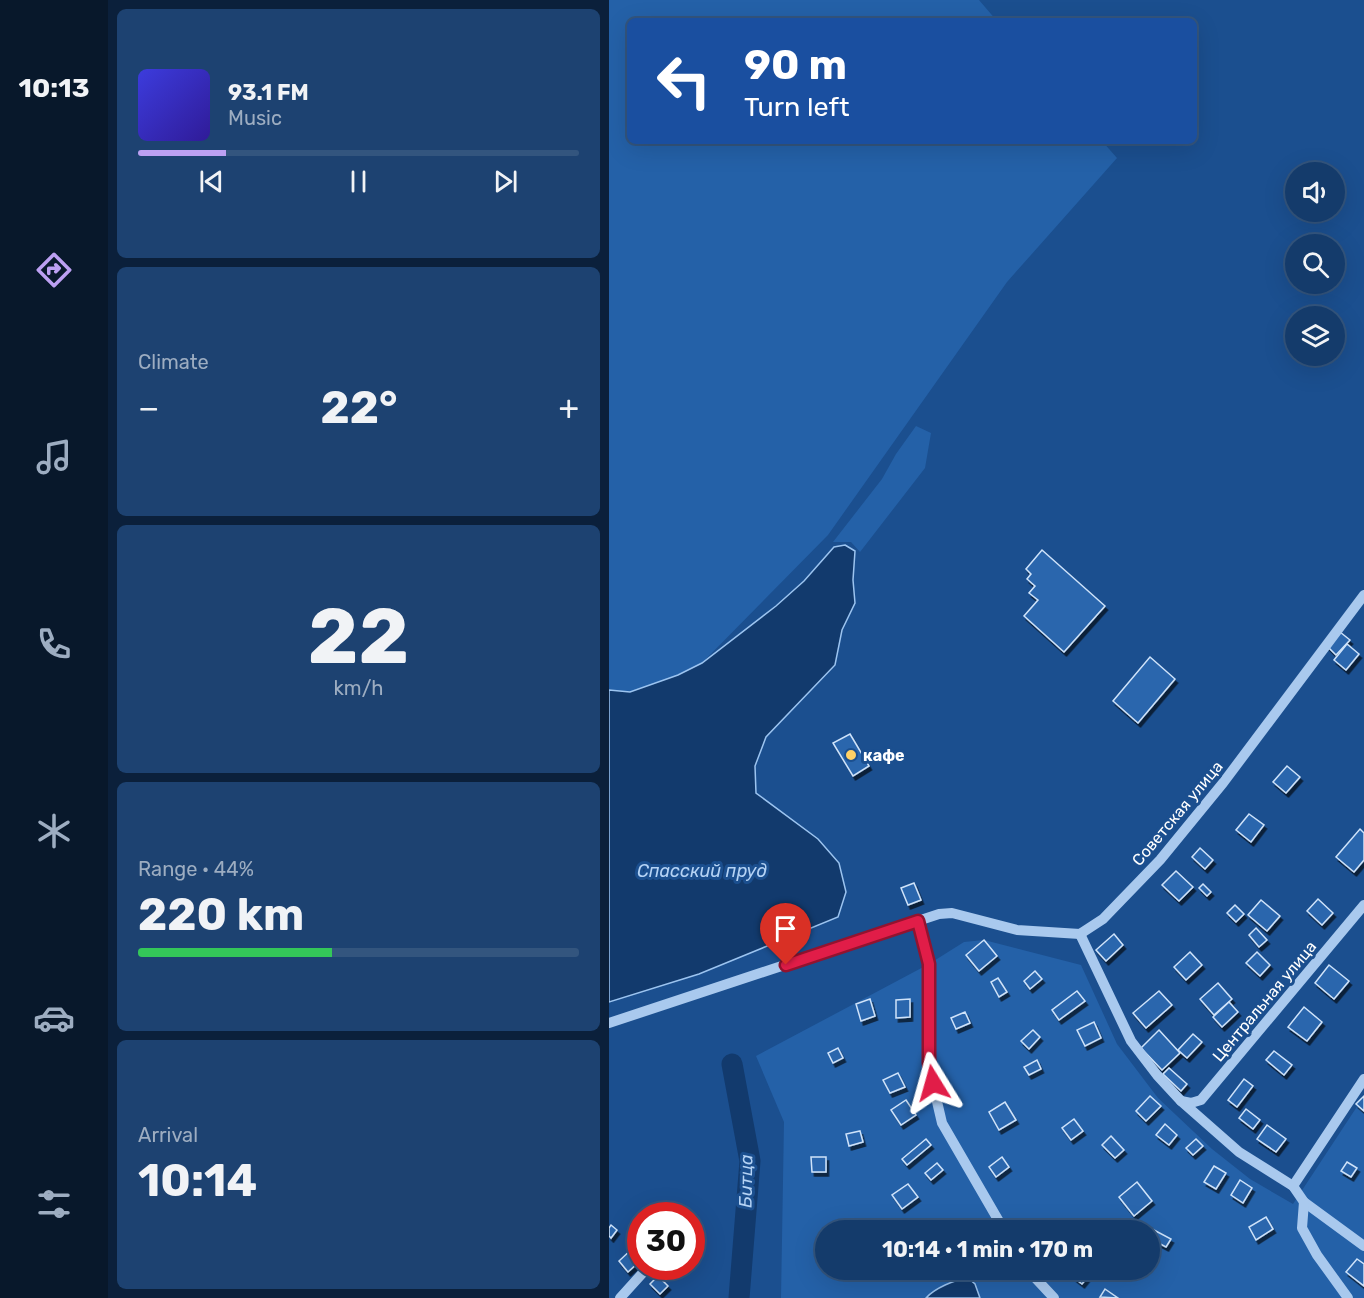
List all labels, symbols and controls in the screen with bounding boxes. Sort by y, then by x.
text: 90 m [744,40,847,90]
icon: left [645,42,723,120]
text: 10:13 [19,72,89,104]
text: 93.1 FM [228,79,309,106]
text: Turn left [744,91,849,123]
text: Music [228,106,282,130]
map controls [1285,162,1345,366]
button: sound [1285,162,1345,222]
icon: previous [195,165,228,198]
icon: pause [342,165,375,198]
icon: next [489,165,522,198]
button: search [1285,234,1345,294]
icon: directions [33,249,75,291]
button: layers [1285,306,1345,366]
text: Climate [138,350,209,374]
text: 22° [320,381,397,434]
text: − [138,388,159,427]
text: + [558,388,579,427]
icon: music [33,436,75,478]
text: 22 [308,590,409,683]
icon: phone [33,623,75,665]
text: km/h [334,676,383,700]
place label: кафе [863,746,905,765]
marker: кафе [844,748,858,762]
street label: Советская улица [1128,757,1227,870]
icon: climate [33,810,75,852]
text: Range · 44% [138,857,254,881]
water label: Спасский пруд [637,860,768,882]
text: 220 km [138,888,304,941]
pin [760,903,811,965]
icon: arrive [769,912,802,945]
street label: Центральная улица [1208,937,1320,1065]
icon: car [33,997,75,1039]
position arrow [901,1051,965,1115]
text: Arrival [138,1123,198,1147]
text: 10:14 [138,1154,257,1207]
water label: Битца [735,1154,757,1208]
icon: filters [33,1183,75,1225]
speed limit sign: 30 [627,1202,705,1280]
text: 10:14 · 1 min · 170 m [882,1236,1093,1263]

